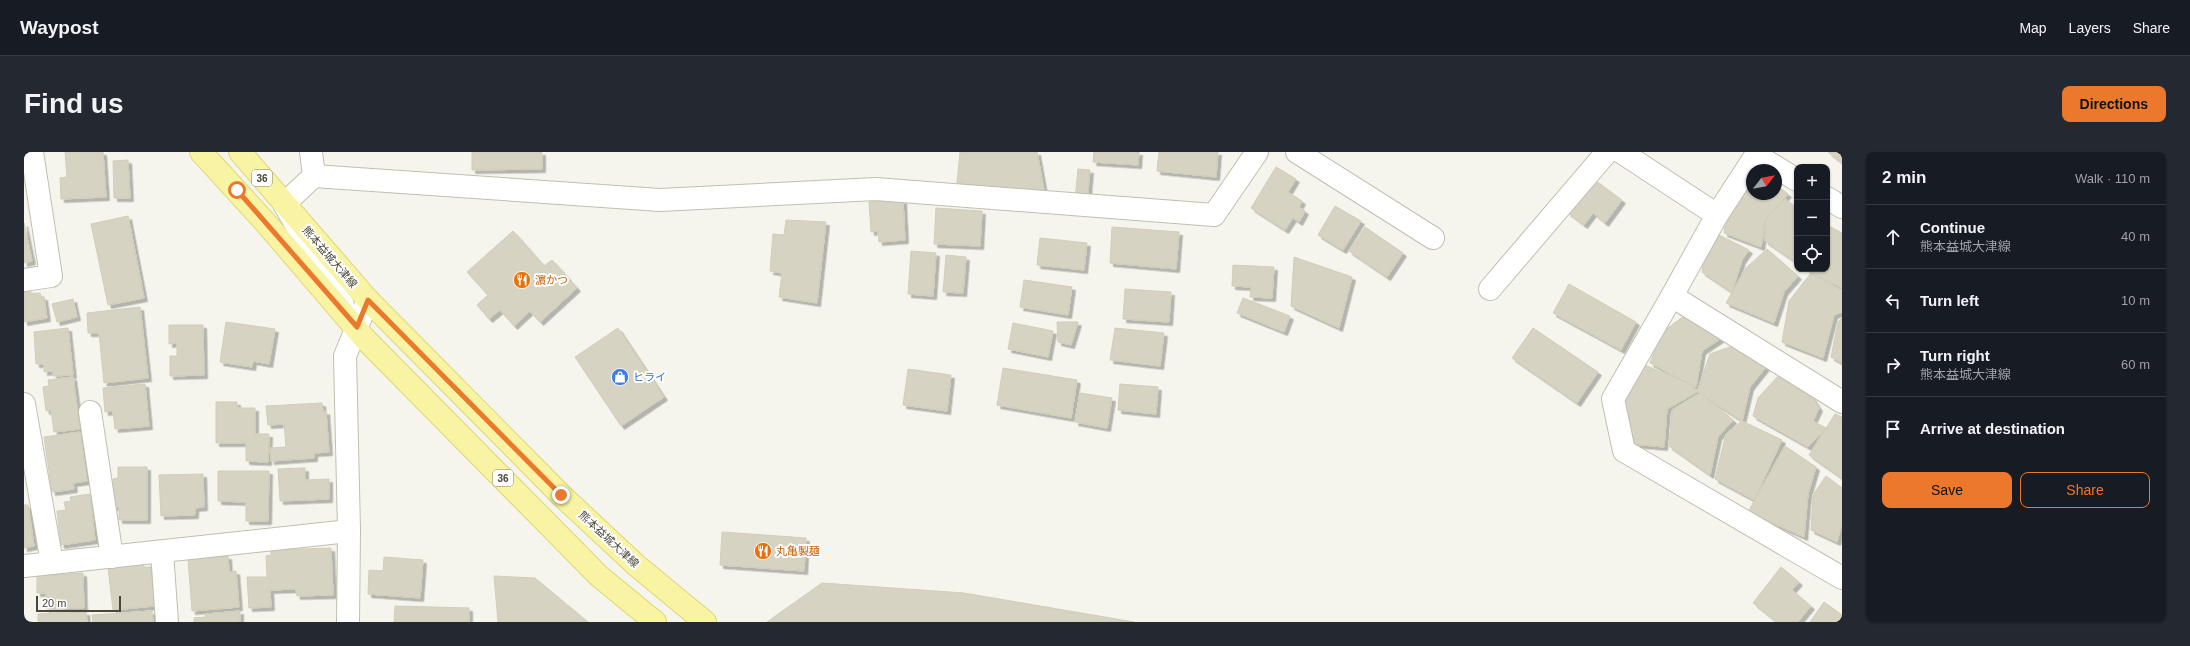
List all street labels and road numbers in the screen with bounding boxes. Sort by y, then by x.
road number: 36 [252,170,272,186]
street label: 熊本益城大津線 [300,224,360,290]
road number: 36 [493,470,513,486]
street label: 熊本益城大津線 [577,508,641,570]

